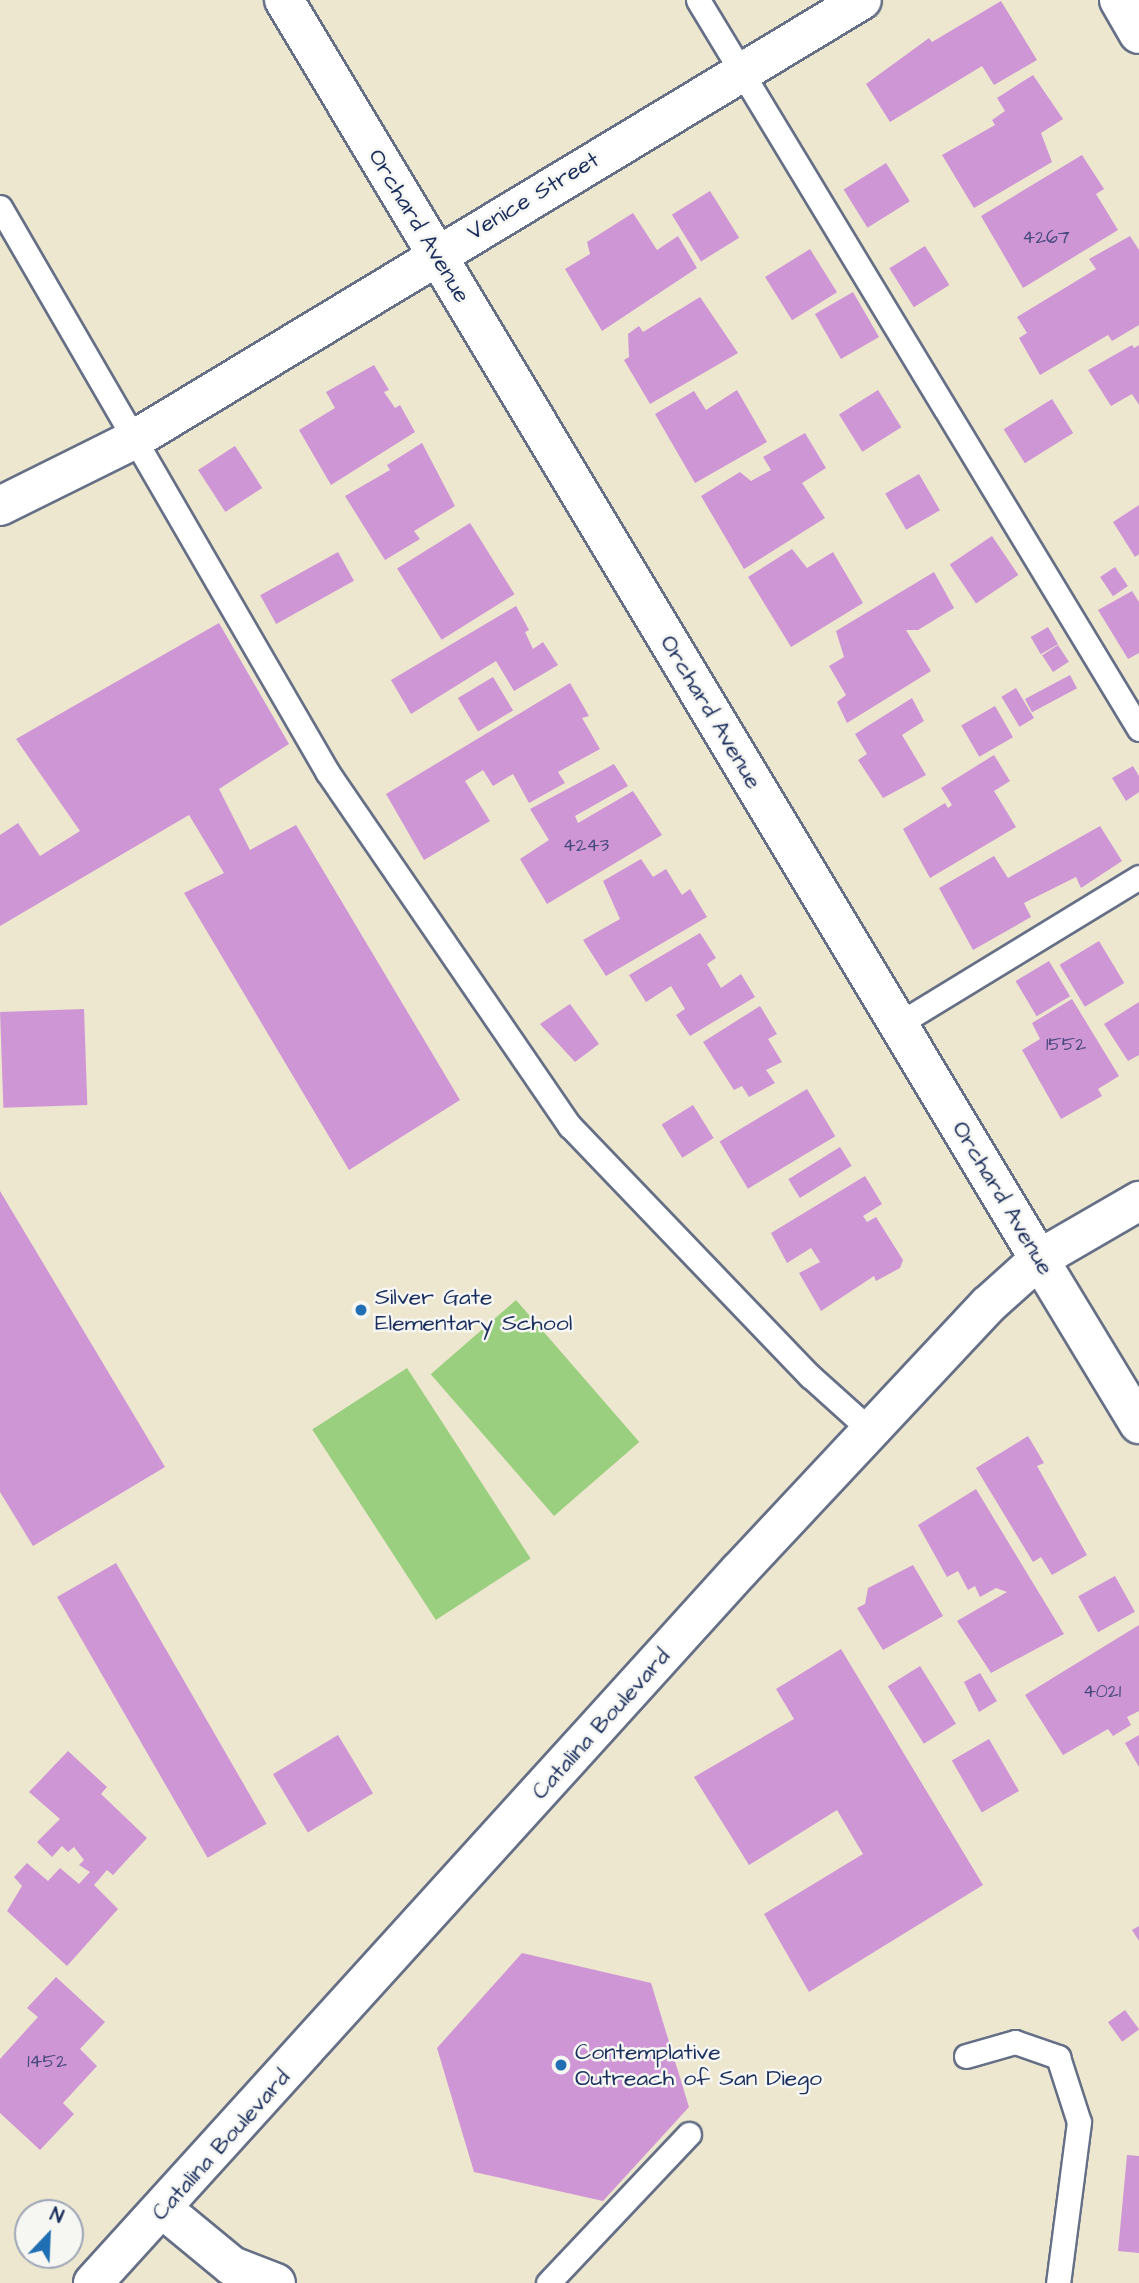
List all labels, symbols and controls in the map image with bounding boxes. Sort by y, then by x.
street label: Orchard Avenue [362,144,476,308]
street label: Venice Street [462,146,604,246]
house number: 4267 [1022,227,1070,249]
street label: Orchard Avenue [654,630,768,794]
house number: 4243 [563,835,609,857]
house number: 1552 [1046,1034,1086,1056]
street label: Orchard Avenue [946,1116,1060,1280]
place label: Silver Gate Elementary School [375,1283,572,1337]
marker: Silver Gate Elementary School [353,1302,369,1318]
street label: Catalina Boulevard [526,1643,676,1805]
house number: 4021 [1083,1681,1121,1703]
place label: Contemplative Outreach of San Diego [575,2038,822,2092]
house number: 1452 [27,2051,67,2073]
marker: Contemplative Outreach of San Diego [553,2057,569,2073]
street label: Catalina Boulevard [146,2064,296,2226]
north arrow [14,2199,84,2269]
text: N [46,2201,67,2231]

